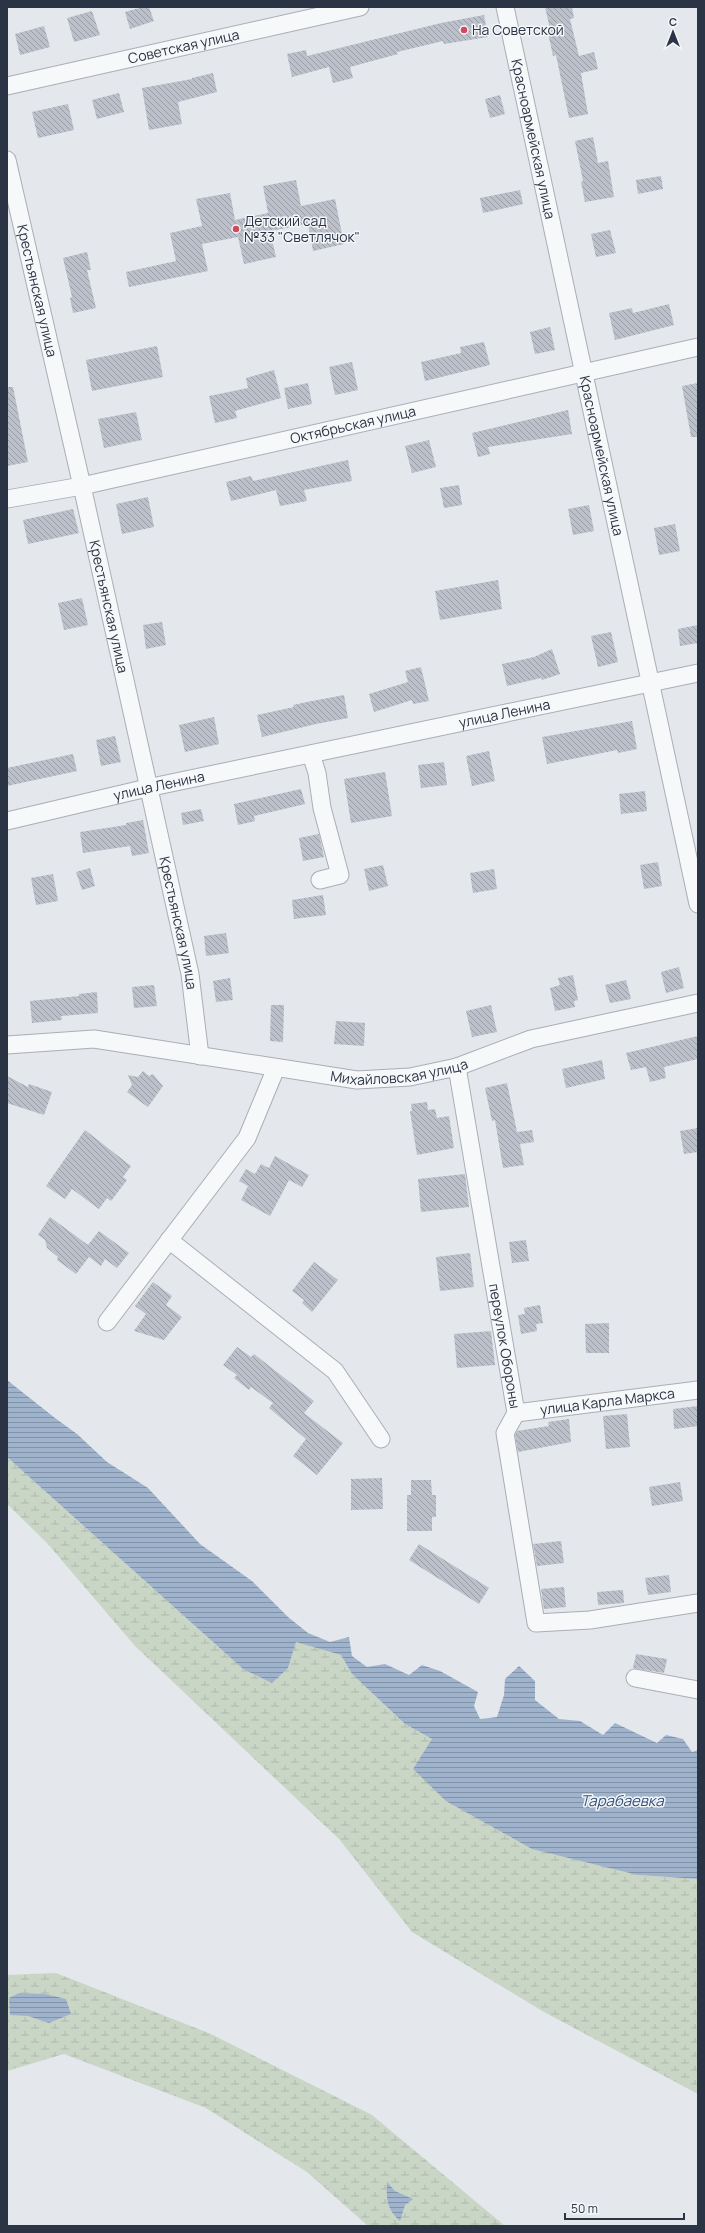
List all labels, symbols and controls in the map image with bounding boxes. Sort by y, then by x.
north arrow [653,12,693,52]
text: С [669,14,677,29]
place label: На Советской [472,20,564,39]
street label: Советская улица [126,24,241,68]
marker: На Советской [459,25,469,35]
street label: Красноармейская улица [507,57,560,221]
place label: Детский сад №33 "Светлячок" [244,211,360,246]
street label: Крестьянская улица [13,222,62,359]
marker: Детский сад №33 "Светлячок" [231,224,241,234]
street label: Красноармейская улица [576,374,628,537]
street label: Октябрьская улица [288,401,418,448]
street label: Крестьянская улица [85,538,133,675]
street label: улица Ленина [457,694,552,732]
street label: улица Ленина [111,766,206,805]
street label: Крестьянская улица [155,855,202,990]
street label: Михайловская улица [329,1054,470,1089]
street label: переулок Обороны [485,1282,525,1410]
street label: улица Карла Маркса [539,1383,676,1419]
water label: Тарабаевка [580,1790,664,1811]
scale bar [565,2195,684,2221]
text: 50 m [571,2200,598,2217]

